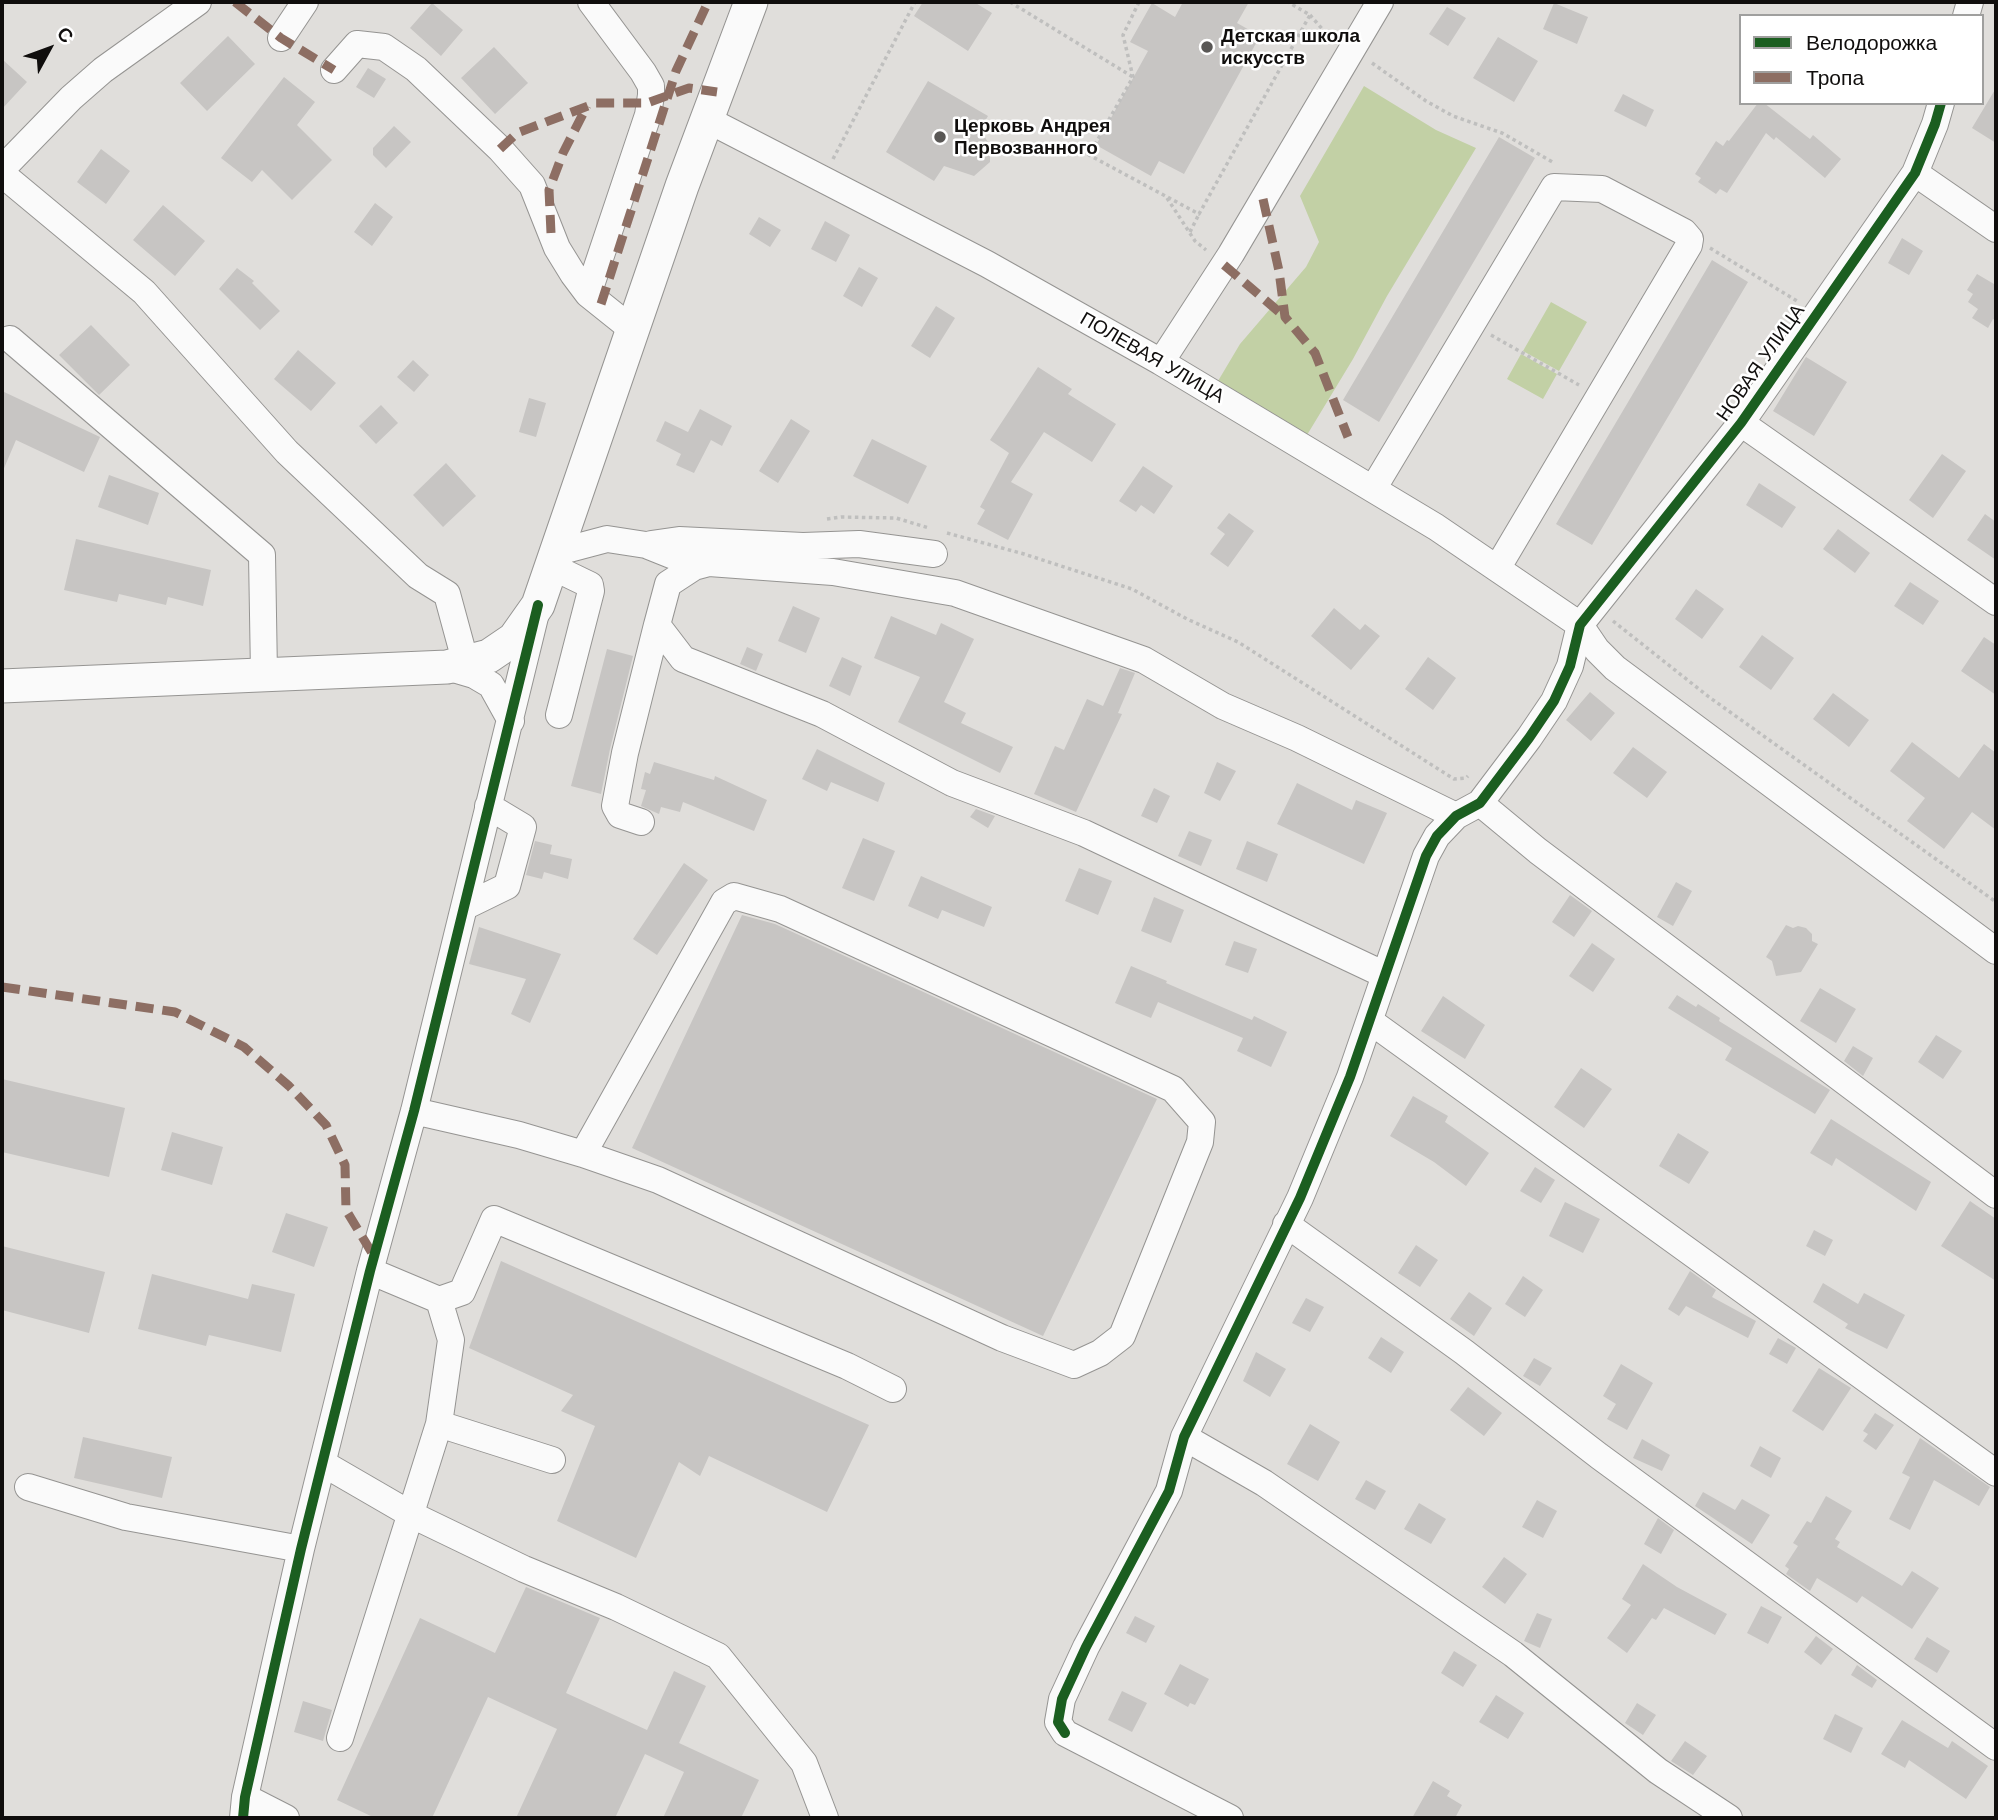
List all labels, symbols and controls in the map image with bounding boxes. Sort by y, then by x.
north arrow [14,14,84,84]
legend [1739,14,1984,105]
text: С [52,22,78,48]
place label: Детская школа искусств [1221,25,1360,69]
text: Велодорожка [1806,30,1937,55]
marker: Детская школа искусств [1199,39,1215,55]
text: Тропа [1806,65,1864,90]
place label: Церковь Андрея Первозванного [954,115,1110,159]
marker: Церковь Андрея Первозванного [932,129,948,145]
street label: НОВАЯ УЛИЦА [1712,300,1810,426]
street label: ПОЛЕВАЯ УЛИЦА [1076,307,1228,409]

